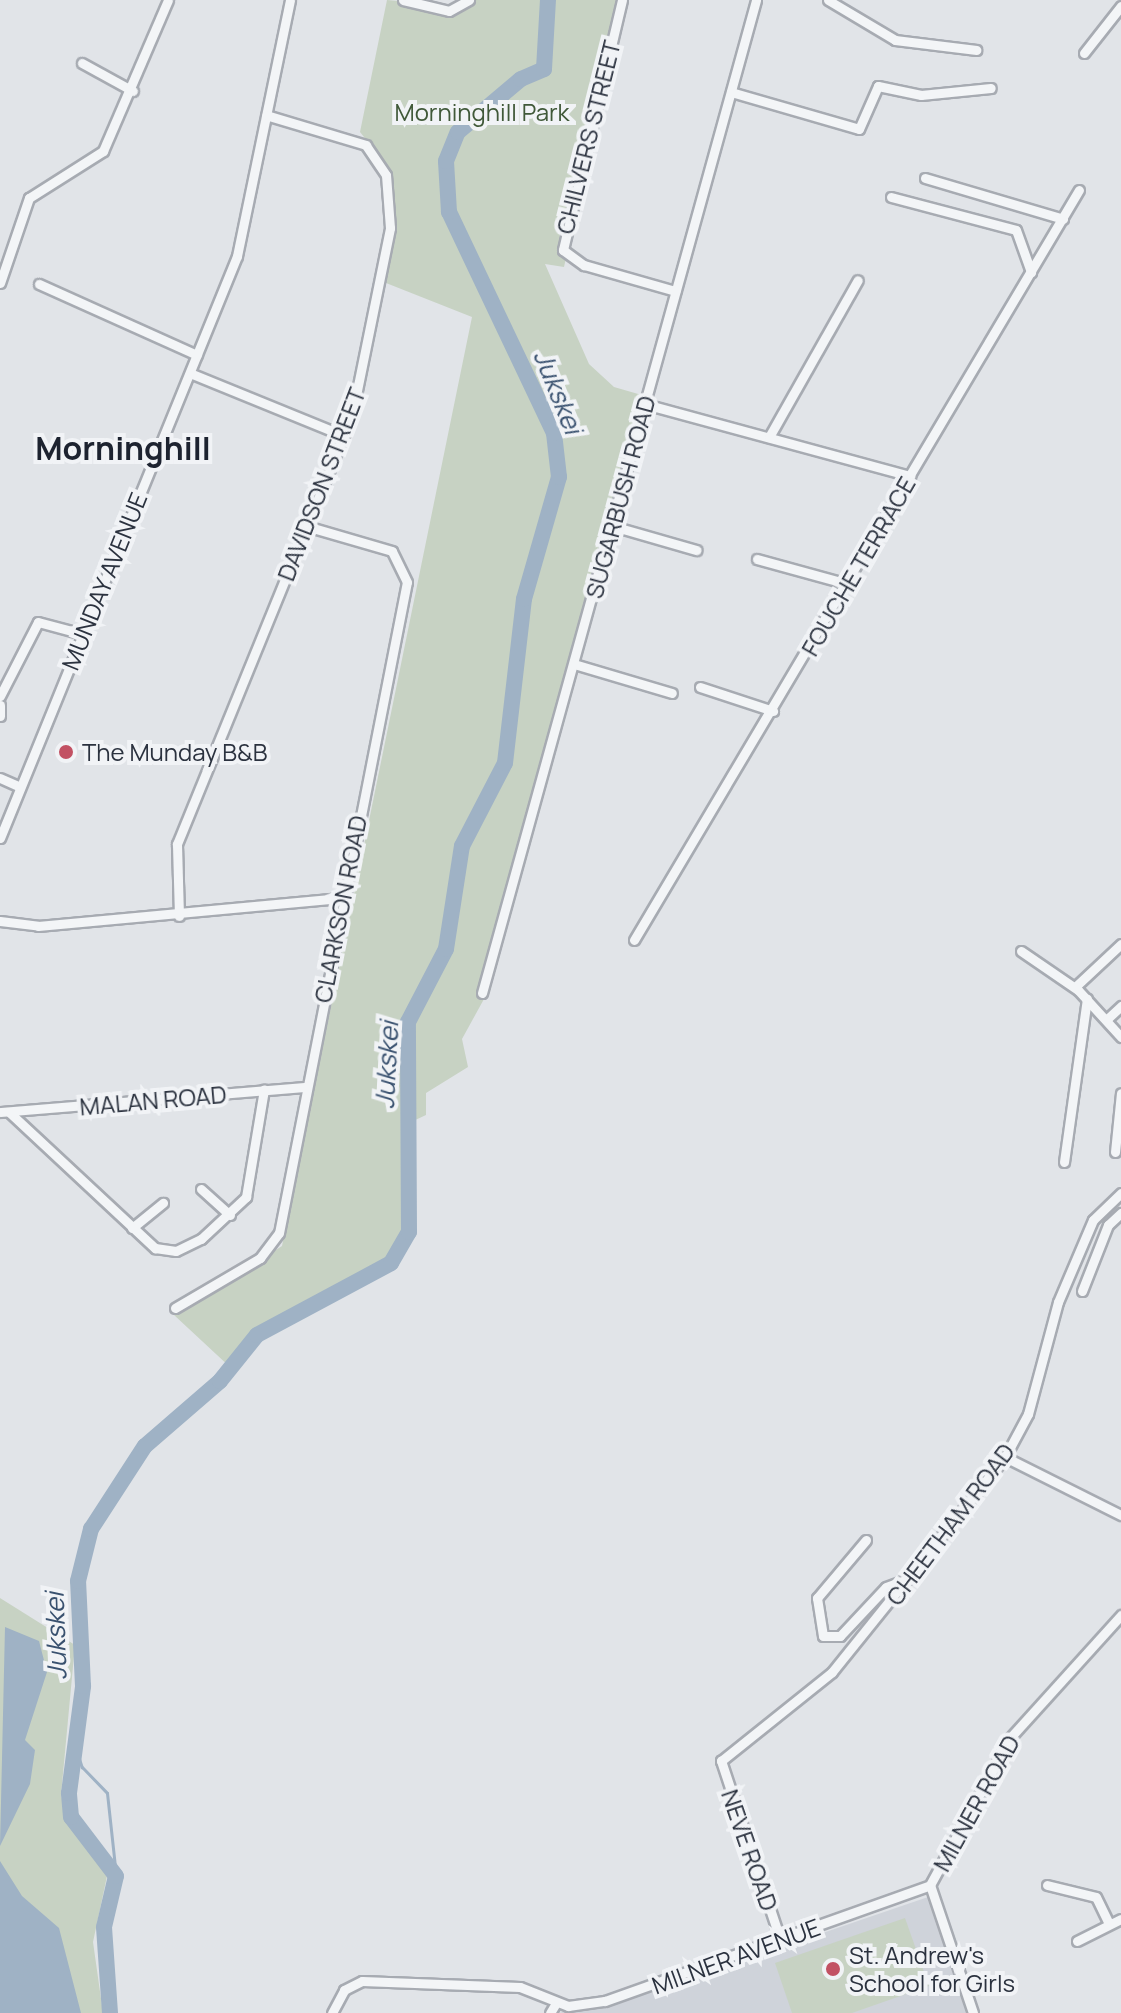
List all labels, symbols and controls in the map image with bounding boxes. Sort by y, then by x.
street label: CHILVERS STREET [550,37,626,237]
park label: Morninghill Park [394,98,570,126]
water label: Jukskei [527,346,589,438]
street label: DAVIDSON STREET [271,383,371,585]
street label: SUGARBUSH ROAD [579,393,661,601]
district label: Morninghill [35,429,211,467]
street label: FOUCHE TERRACE [795,471,921,661]
street label: MUNDAY AVENUE [55,488,153,674]
place label: The Munday B&B [82,738,267,766]
marker: The Munday B&B [57,743,75,761]
street label: CLARKSON ROAD [308,813,372,1005]
water label: Jukskei [369,1020,405,1110]
street label: MALAN ROAD [78,1079,228,1121]
street label: CHEETHAM ROAD [880,1437,1020,1611]
water label: Jukskei [39,1592,73,1680]
street label: MILNER ROAD [927,1730,1025,1876]
street label: NEVE ROAD [716,1786,784,1914]
street label: MILNER AVENUE [648,1912,824,2000]
place label: St. Andrew's School for Girls [849,1941,1015,1997]
marker: St. Andrew's School for Girls [824,1960,842,1978]

